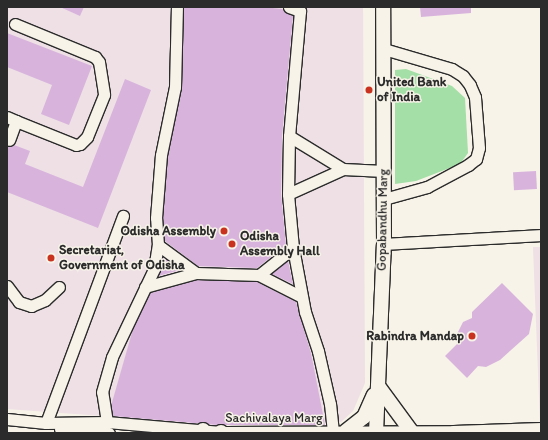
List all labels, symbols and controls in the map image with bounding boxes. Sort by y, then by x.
place label: United Bank of India [377,75,446,106]
marker: United Bank of India [364,85,374,95]
street label: Gopabandhu Marg [374,169,392,271]
place label: Odisha Assembly [121,223,216,239]
marker: Odisha Assembly [219,226,229,236]
place label: Odisha Assembly Hall [240,229,320,260]
marker: Odisha Assembly Hall [227,239,237,249]
place label: Secretariat, Government of Odisha [59,243,184,274]
marker: Secretariat, Government of Odisha [46,253,56,263]
place label: Rabindra Mandap [366,328,464,344]
marker: Rabindra Mandap [467,331,477,341]
street label: Sachivalaya Marg [225,410,323,426]

